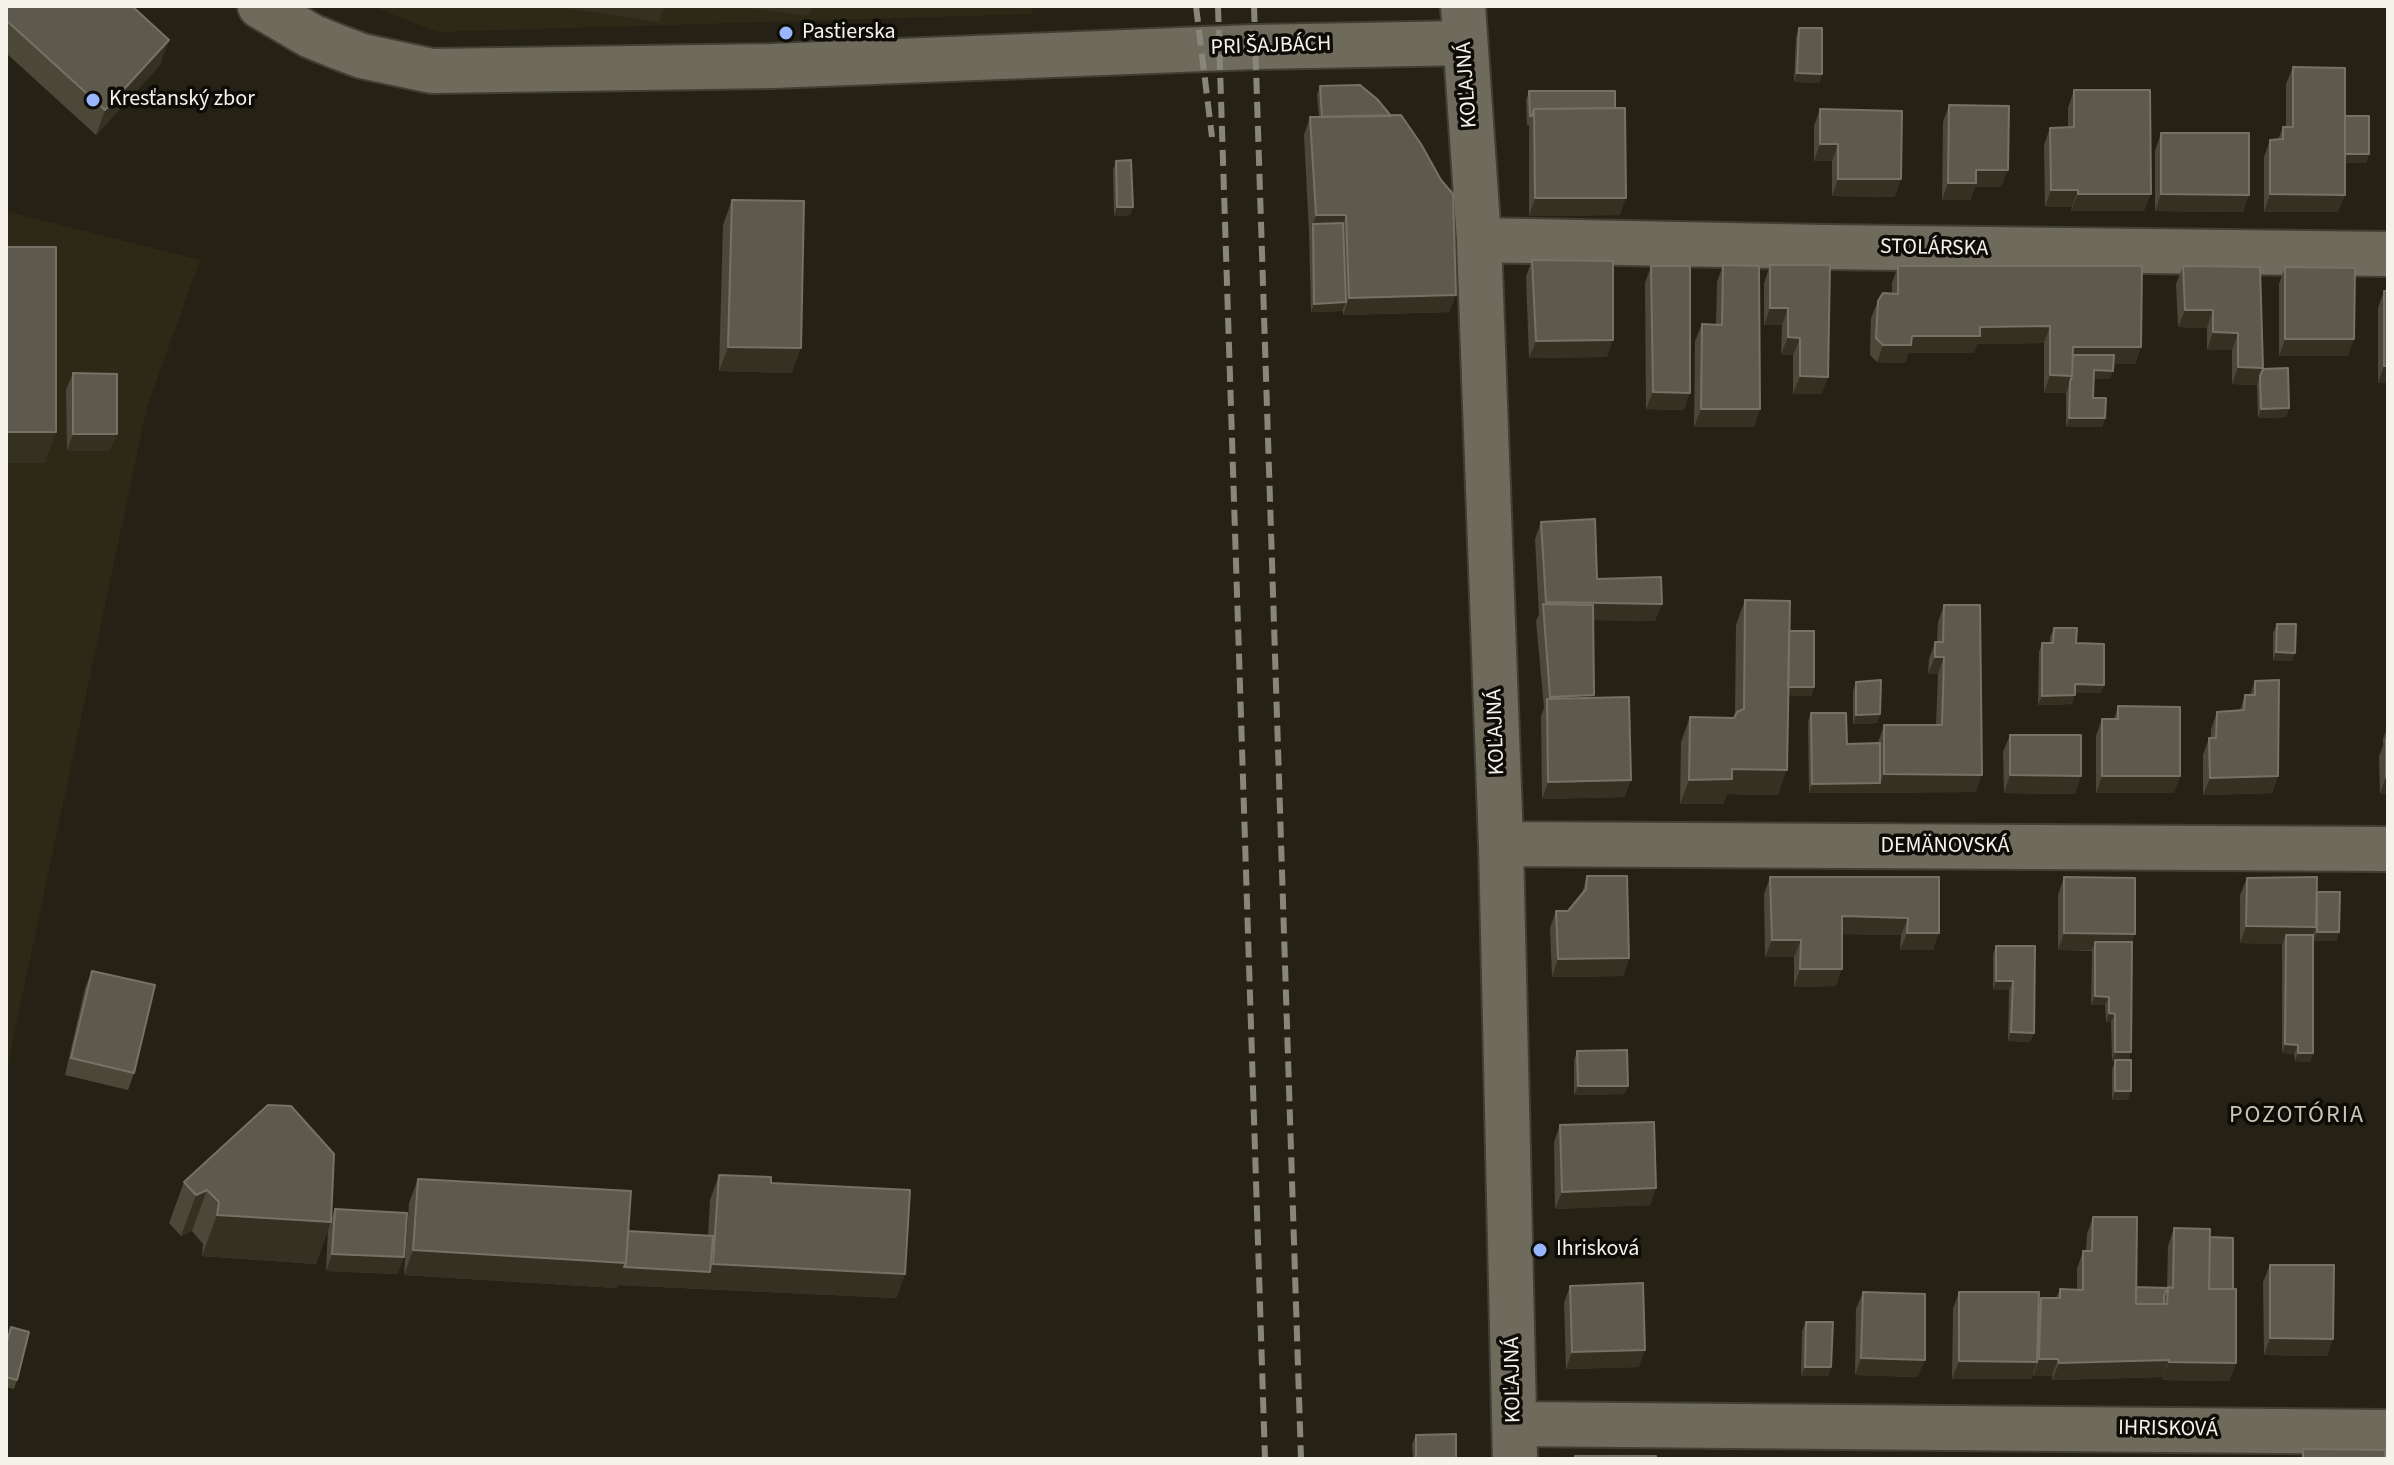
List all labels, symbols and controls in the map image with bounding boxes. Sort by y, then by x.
place label: Pastierska [802,20,896,46]
marker: Pastierska [777,24,795,42]
street label: PRI ŠAJBÁCH [1210,32,1332,62]
street label: KOĽAJNÁ [1452,41,1484,129]
place label: Kresťanský zbor [109,87,255,113]
marker: Kresťanský zbor [84,91,102,109]
street label: STOLÁRSKA [1880,235,1988,263]
street label: KOĽAJNÁ [1482,688,1512,776]
street label: DEMÄNOVSKÁ [1880,834,2010,860]
district label: POZOTÓRIA [2229,1103,2365,1131]
place label: Ihrisková [1556,1237,1639,1263]
marker: Ihrisková [1531,1241,1549,1259]
street label: KOĽAJNÁ [1500,1337,1528,1423]
street label: IHRISKOVÁ [2118,1416,2218,1444]

